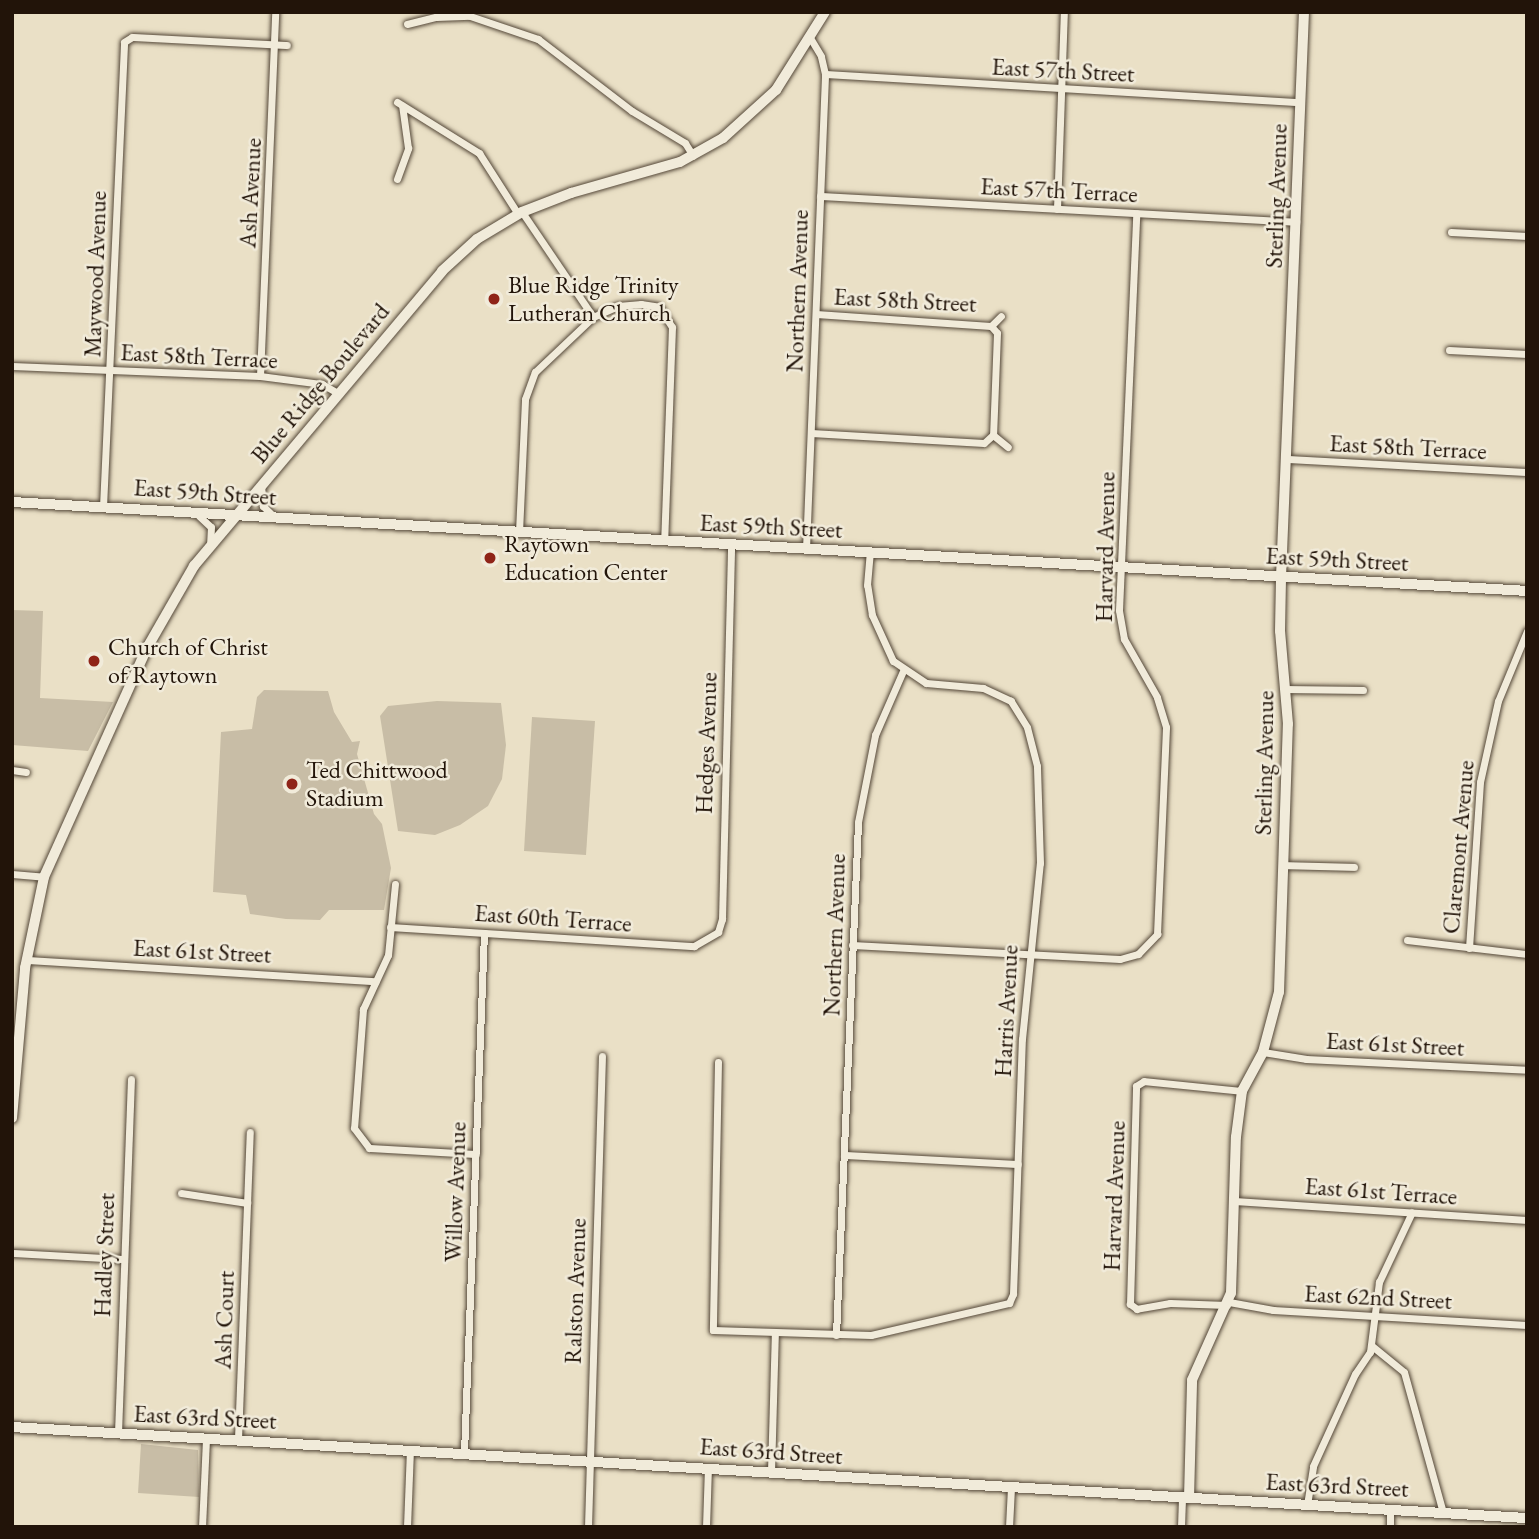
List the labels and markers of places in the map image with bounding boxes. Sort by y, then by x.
place label: Blue Ridge Trinity Lutheran Church [508,271,679,327]
marker: Blue Ridge Trinity Lutheran Church [486,291,502,307]
place label: Raytown Education Center [504,530,667,586]
marker: Raytown Education Center [482,550,498,566]
place label: Church of Christ of Raytown [108,633,268,689]
marker: Church of Christ of Raytown [86,653,102,669]
place label: Ted Chittwood Stadium [306,756,448,812]
marker: Ted Chittwood Stadium [284,776,300,792]

